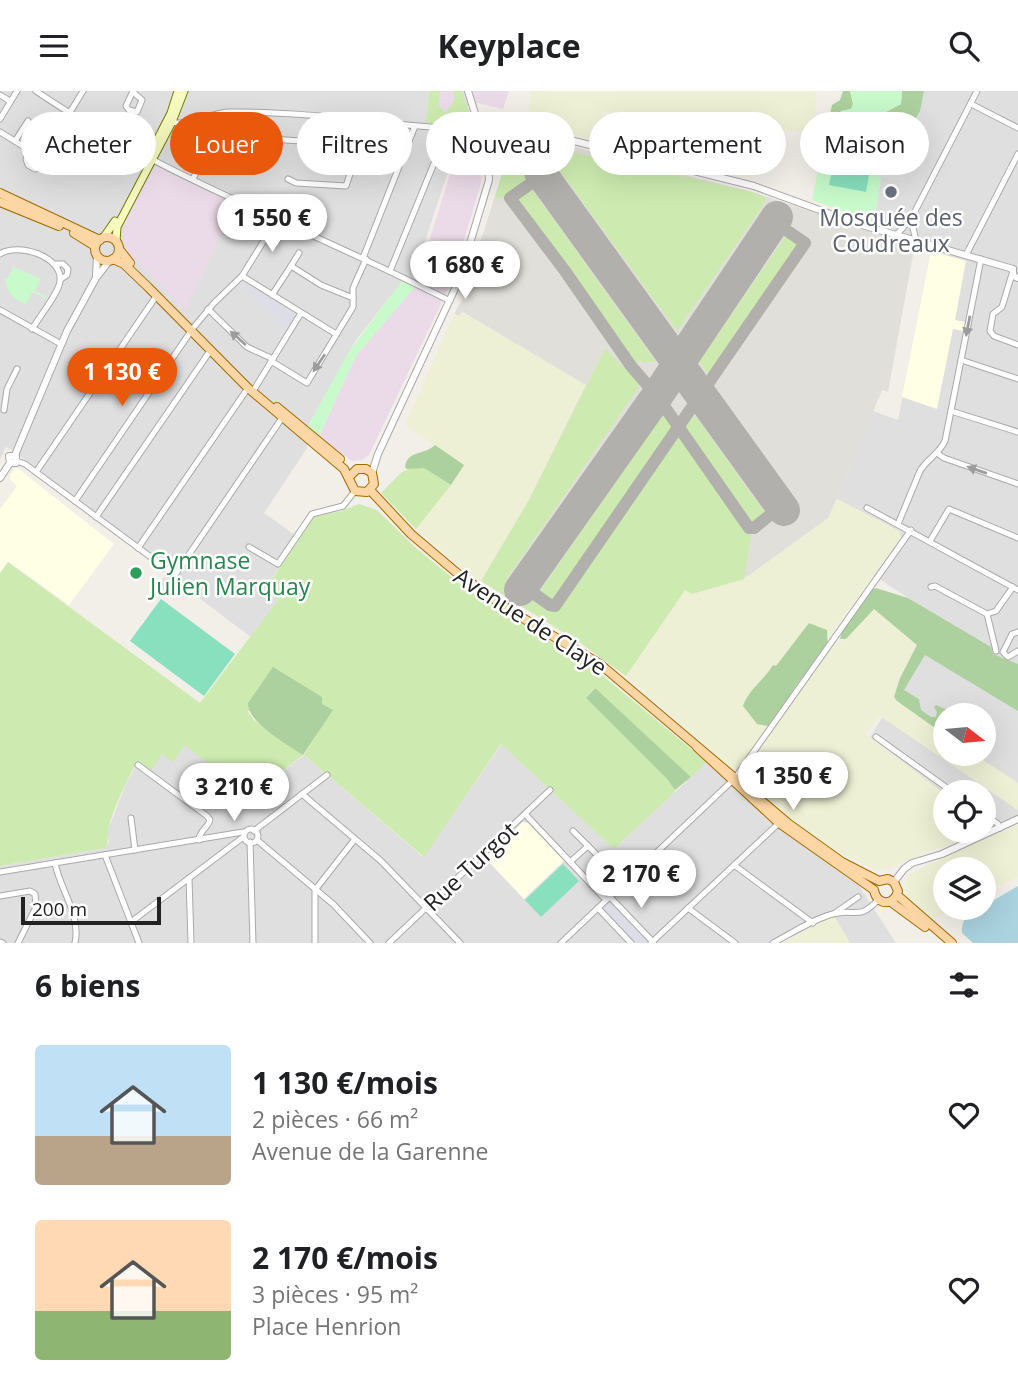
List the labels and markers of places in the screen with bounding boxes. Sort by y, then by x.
marker: Mosquée des Coudreaux [883,184,899,200]
pin: 1 550 € [207,195,337,254]
place label: Mosquée des Coudreaux [819,201,963,259]
pin: 1 680 € [400,241,530,301]
pin: 1 130 € [57,349,187,408]
place label: Gymnase Julien Marquay [148,544,311,602]
marker: Gymnase Julien Marquay [128,565,144,581]
pin: 1 350 € [728,753,858,812]
pin: 3 210 € [169,763,299,823]
pin: 2 170 € [576,851,706,910]

